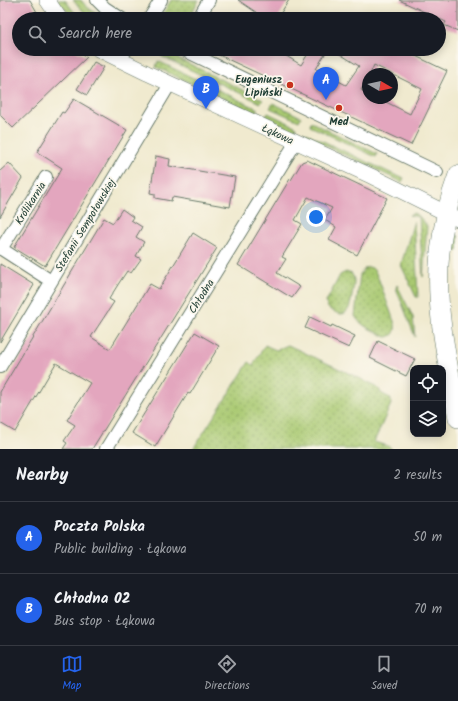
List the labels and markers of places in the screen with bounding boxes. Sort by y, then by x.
pin: A [313,67,339,100]
place label: Eugeniusz Lipiński [235,71,283,102]
pin: B [193,76,219,109]
marker: Eugeniusz Lipiński [285,80,295,90]
marker: Med [334,103,344,113]
place label: Med [329,113,350,131]

